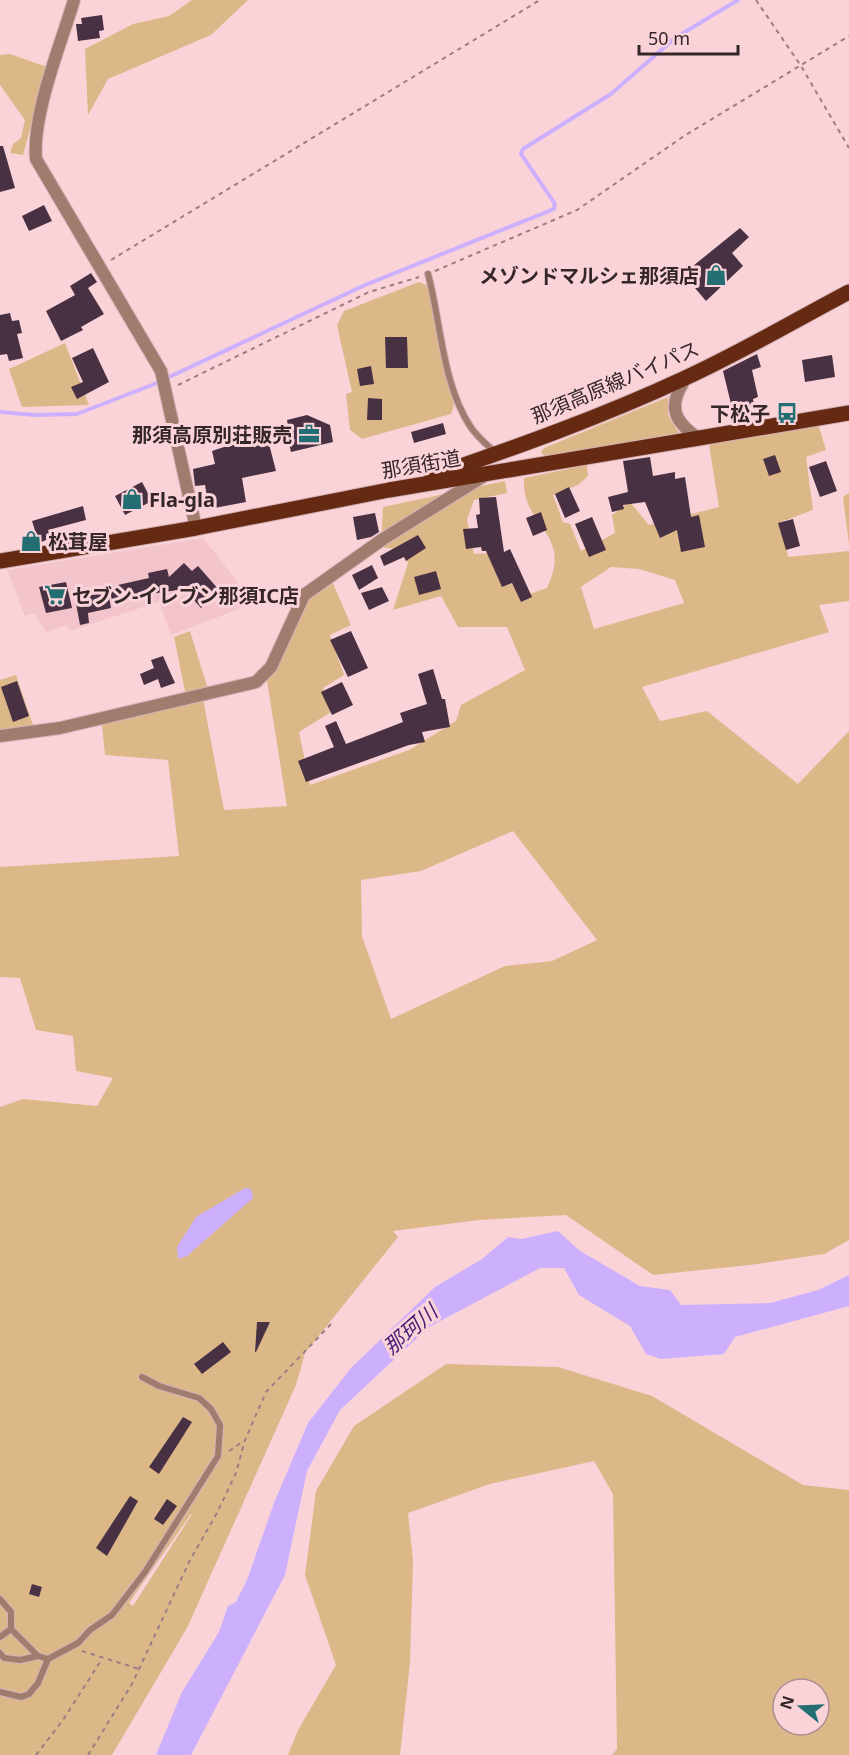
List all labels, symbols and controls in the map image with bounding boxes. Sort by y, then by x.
scale bar [639,18,738,56]
text: 50 m [648,26,690,50]
place label: メゾンドマルシェ那須店 [479,262,699,289]
shop icon: メゾンドマルシェ那須店 [704,263,728,287]
street label: 那須高原線バイパス [527,334,703,430]
place label: 下松子 [710,400,770,427]
bus stop icon: 下松子 [775,401,799,425]
place label: 那須高原別荘販売 [132,421,292,448]
office icon: 那須高原別荘販売 [297,422,321,446]
street label: 那須街道 [379,444,463,484]
place label: Fla-gla [149,486,215,513]
shop icon: Fla-gla [120,487,144,511]
place label: 松茸屋 [48,528,108,555]
shop icon: 松茸屋 [19,529,43,553]
place label: セブン-イレブン那須IC店 [72,582,299,609]
supermarket icon: セブン-イレブン那須IC店 [43,583,67,607]
water label: 那珂川 [377,1296,444,1360]
north arrow [771,1677,831,1737]
text: N [774,1693,799,1712]

